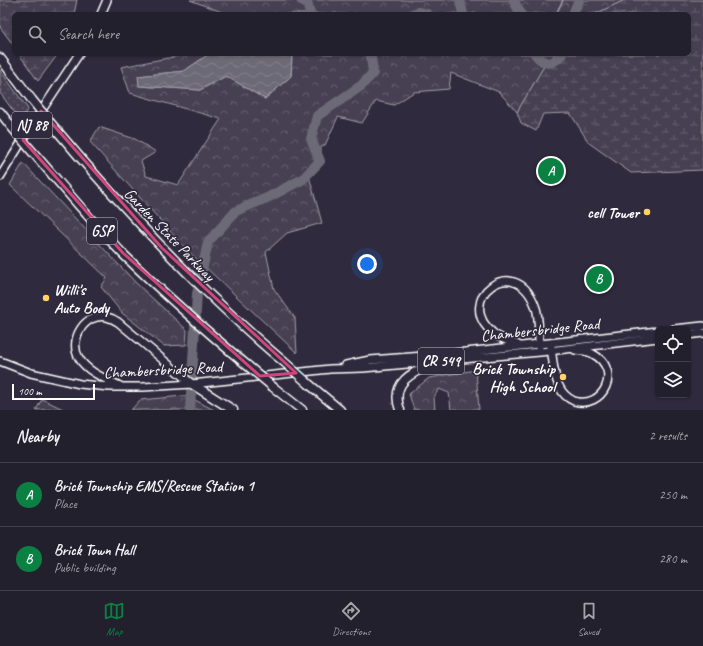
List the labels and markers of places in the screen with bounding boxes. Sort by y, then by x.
pin: A [538,156,564,186]
place label: cell Tower [587,203,641,223]
marker: cell Tower [642,207,652,217]
pin: B [586,264,612,294]
place label: Willi's Auto Body [54,280,110,318]
marker: Willi's Auto Body [41,293,51,303]
place label: Brick Township High School [472,359,558,397]
marker: Brick Township High School [558,372,568,382]

